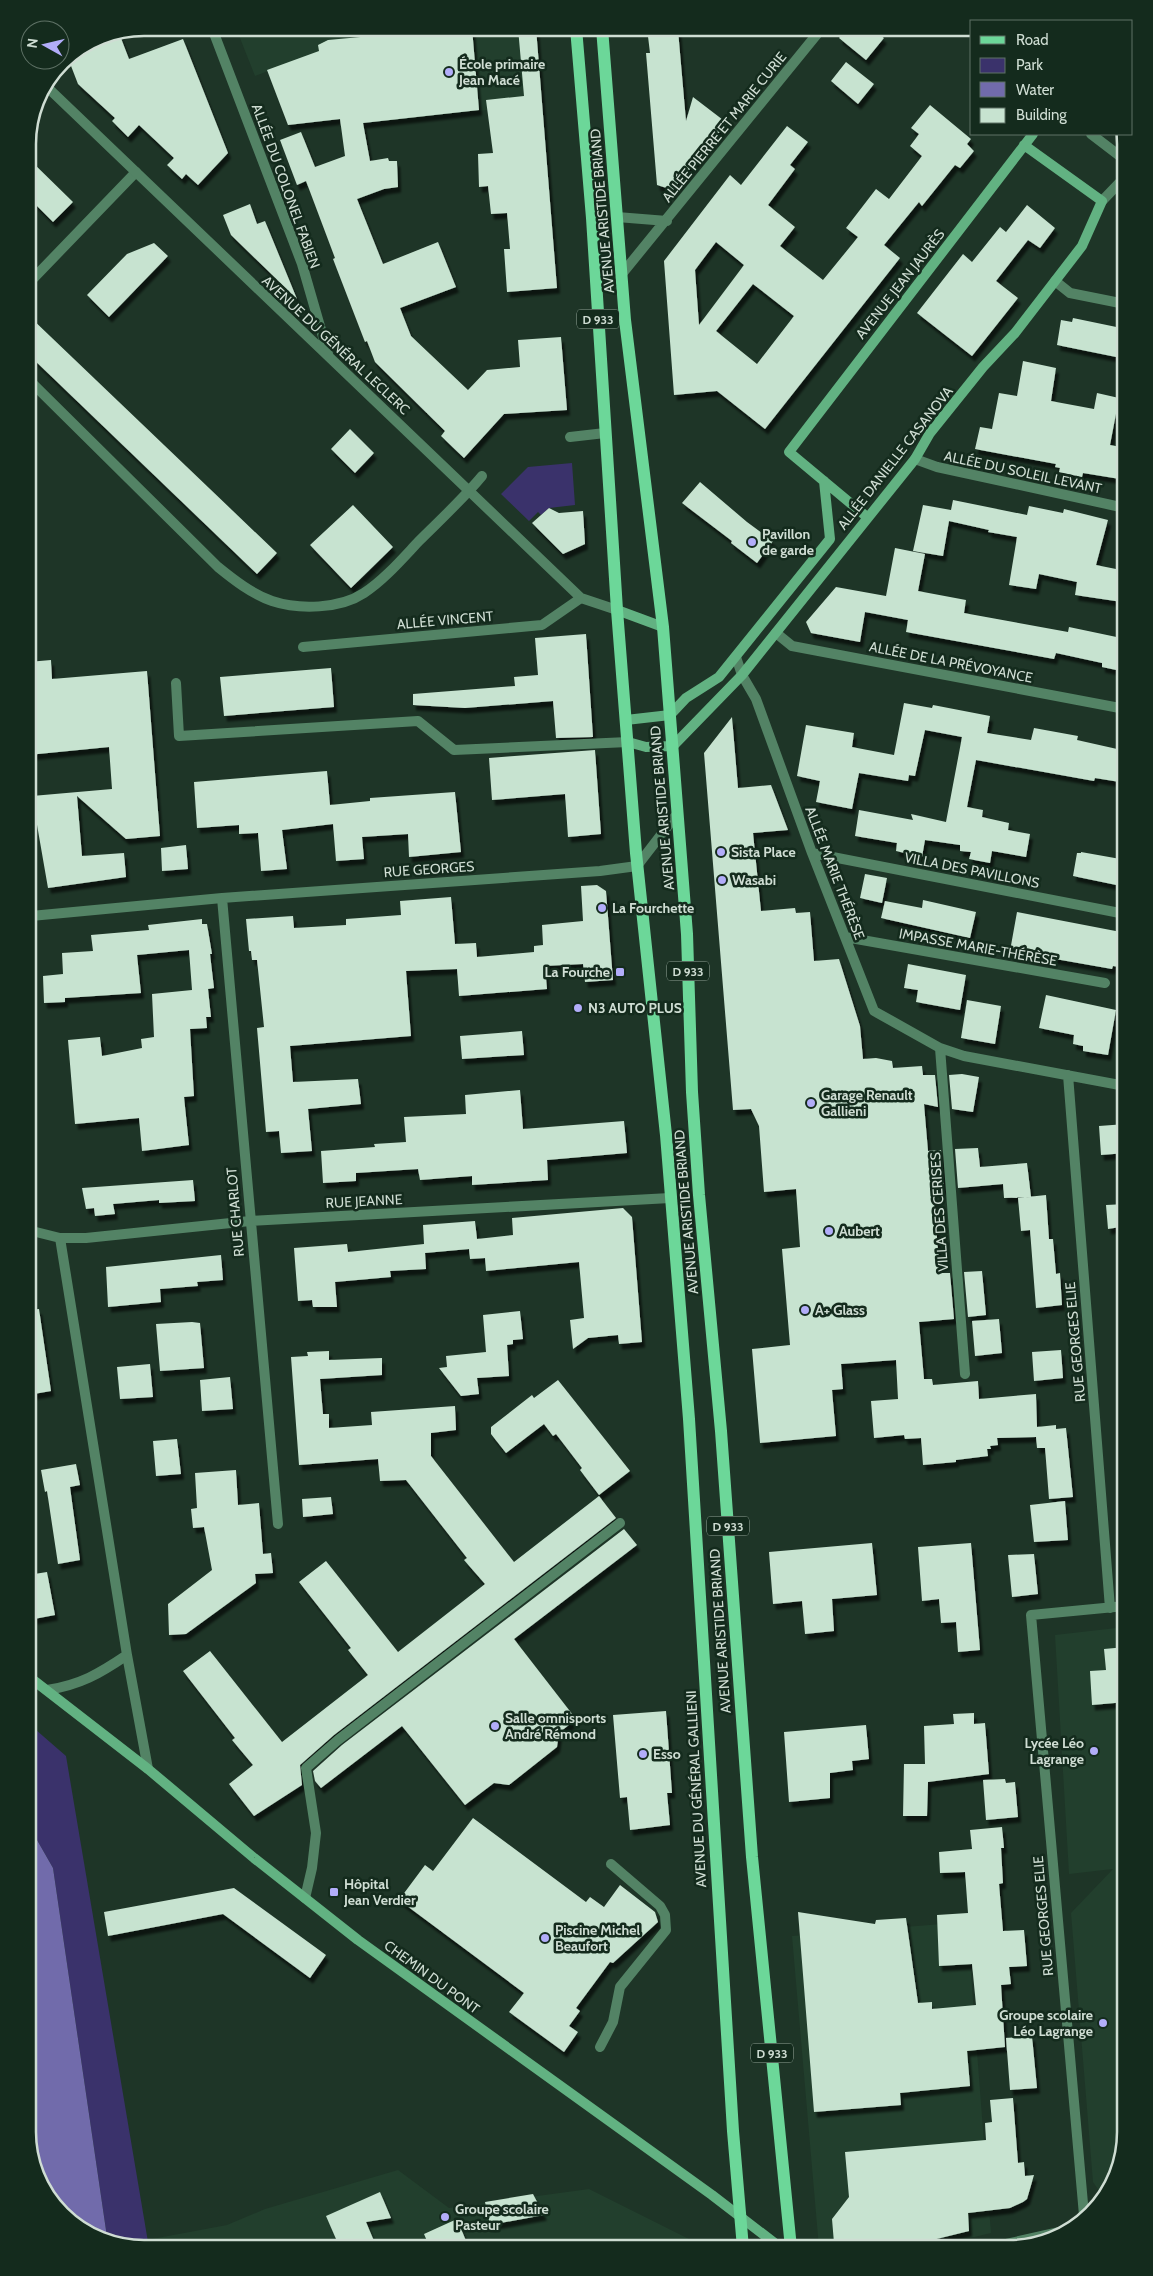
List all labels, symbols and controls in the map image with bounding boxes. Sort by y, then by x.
north arrow [20,20,70,70]
legend [970,20,1133,135]
text: Road [1016,31,1049,49]
text: N [23,37,42,49]
street label: ALLÉE PIERRE ET MARIE CURIE [658,48,790,206]
place label: École primaire Jean Macé [458,55,545,89]
text: Park [1016,56,1043,74]
marker: École primaire Jean Macé [443,66,455,78]
text: Water [1016,81,1054,99]
street label: ALLÉE DU COLONEL FABIEN [248,101,324,271]
text: Building [1016,106,1067,124]
street label: AVENUE ARISTIDE BRIAND [586,128,618,294]
street label: AVENUE JEAN JAURÈS [851,225,949,343]
street label: AVENUE DU GÉNÉRAL LECLERC [258,272,414,419]
road number: D 933 [577,310,619,328]
street label: ALLÉE DANIELLE CASANOVA [833,382,957,533]
street label: ALLÉE DU SOLEIL LEVANT [942,446,1104,498]
place label: Pavillon de garde [762,525,814,559]
marker: Pavillon de garde [746,536,758,548]
street label: ALLÉE VINCENT [396,607,495,633]
street label: ALLÉE DE LA PRÉVOYANCE [868,637,1034,687]
street label: AVENUE ARISTIDE BRIAND [646,725,678,891]
street label: ALLÉE MARIE THÉRÈSE [801,804,869,942]
place label: Sista Place [731,843,796,861]
marker: Sista Place [715,846,727,858]
street label: VILLA DES PAVILLONS [903,848,1041,892]
street label: RUE GEORGES [383,857,475,881]
place label: Wasabi [732,871,776,889]
marker: Wasabi [716,874,728,886]
place label: La Fourchette [612,899,694,917]
marker: La Fourchette [596,902,608,914]
street label: IMPASSE MARIE-THÉRÈSE [897,924,1059,970]
road number: D 933 [667,961,709,980]
place label: La Fourche [545,963,610,981]
marker: La Fourche [614,966,626,978]
place label: N3 AUTO PLUS [588,999,682,1017]
marker: N3 AUTO PLUS [572,1002,584,1014]
place label: Garage Renault Gallieni [821,1086,913,1120]
marker: Garage Renault Gallieni [805,1097,817,1109]
street label: AVENUE ARISTIDE BRIAND [670,1129,702,1295]
street label: VILLA DES CERISES [926,1152,952,1272]
street label: RUE CHARLOT [222,1166,248,1257]
street label: RUE JEANNE [325,1190,403,1212]
place label: Aubert [839,1222,880,1240]
marker: Aubert [823,1225,835,1237]
street label: RUE GEORGES ELIE [1061,1281,1089,1403]
place label: A+ Glass [815,1301,865,1319]
marker: A+ Glass [799,1304,811,1316]
road number: D 933 [707,1516,749,1535]
street label: AVENUE ARISTIDE BRIAND [705,1548,735,1714]
street label: AVENUE DU GÉNÉRAL GALLIENI [682,1690,710,1888]
place label: Salle omnisports André Rémond [505,1709,606,1743]
marker: Salle omnisports André Rémond [489,1720,501,1732]
place label: Lycée Léo Lagrange [1025,1734,1084,1768]
place label: Esso [653,1745,681,1763]
marker: Lycée Léo Lagrange [1088,1745,1100,1757]
marker: Esso [637,1748,649,1760]
street label: RUE GEORGES ELIE [1029,1855,1057,1977]
place label: Hôpital Jean Verdier [343,1875,416,1909]
marker: Hôpital Jean Verdier [328,1886,340,1898]
place label: Piscine Michel Beaufort [555,1921,641,1955]
marker: Piscine Michel Beaufort [539,1932,551,1944]
street label: CHEMIN DU PONT [381,1936,484,2018]
place label: Groupe scolaire Léo Lagrange [999,2006,1093,2040]
marker: Groupe scolaire Léo Lagrange [1097,2017,1109,2029]
road number: D 933 [751,2044,793,2062]
place label: Groupe scolaire Pasteur [455,2200,549,2234]
marker: Groupe scolaire Pasteur [439,2211,451,2223]

